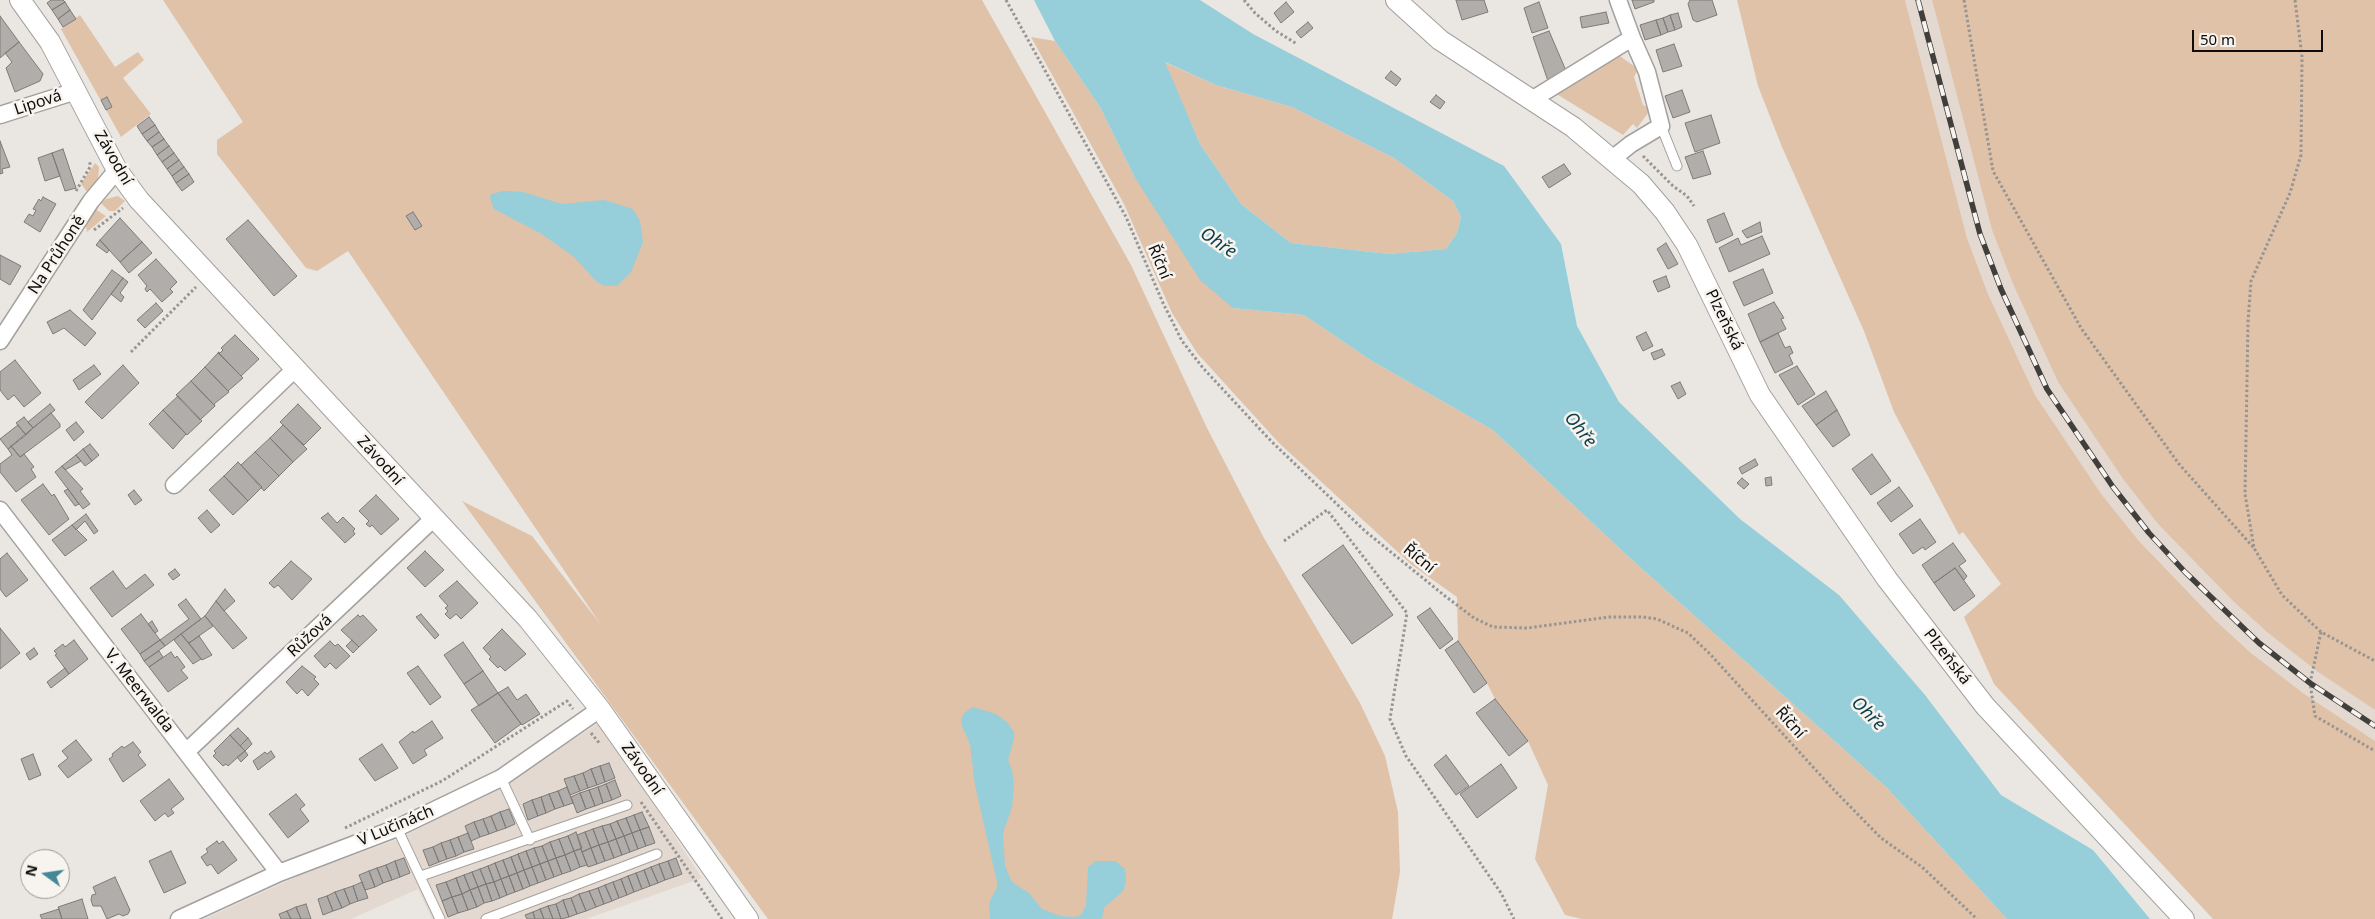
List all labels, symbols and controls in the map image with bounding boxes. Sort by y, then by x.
scale bar [2195,20,2326,52]
text: 50 m [2200,29,2235,49]
street label: Lipová [12,86,64,120]
street label: Závodní [90,127,136,189]
street label: Na Průhoně [24,212,90,298]
water label: Ohře [1196,223,1240,263]
street label: Říční [1143,242,1175,282]
street label: Plzeňská [1701,286,1747,354]
water label: Ohře [1559,408,1601,452]
street label: Závodní [353,432,407,490]
street label: Říční [1399,540,1439,578]
street label: Růžová [284,611,336,661]
street label: Plzeňská [1919,625,1975,689]
street label: V. Meerwalda [100,645,178,737]
water label: Ohře [1847,693,1889,735]
street label: Říční [1771,703,1809,743]
street label: Závodní [617,739,667,799]
street label: V Lučinách [355,801,437,851]
north arrow [20,849,70,899]
text: N [20,863,42,878]

